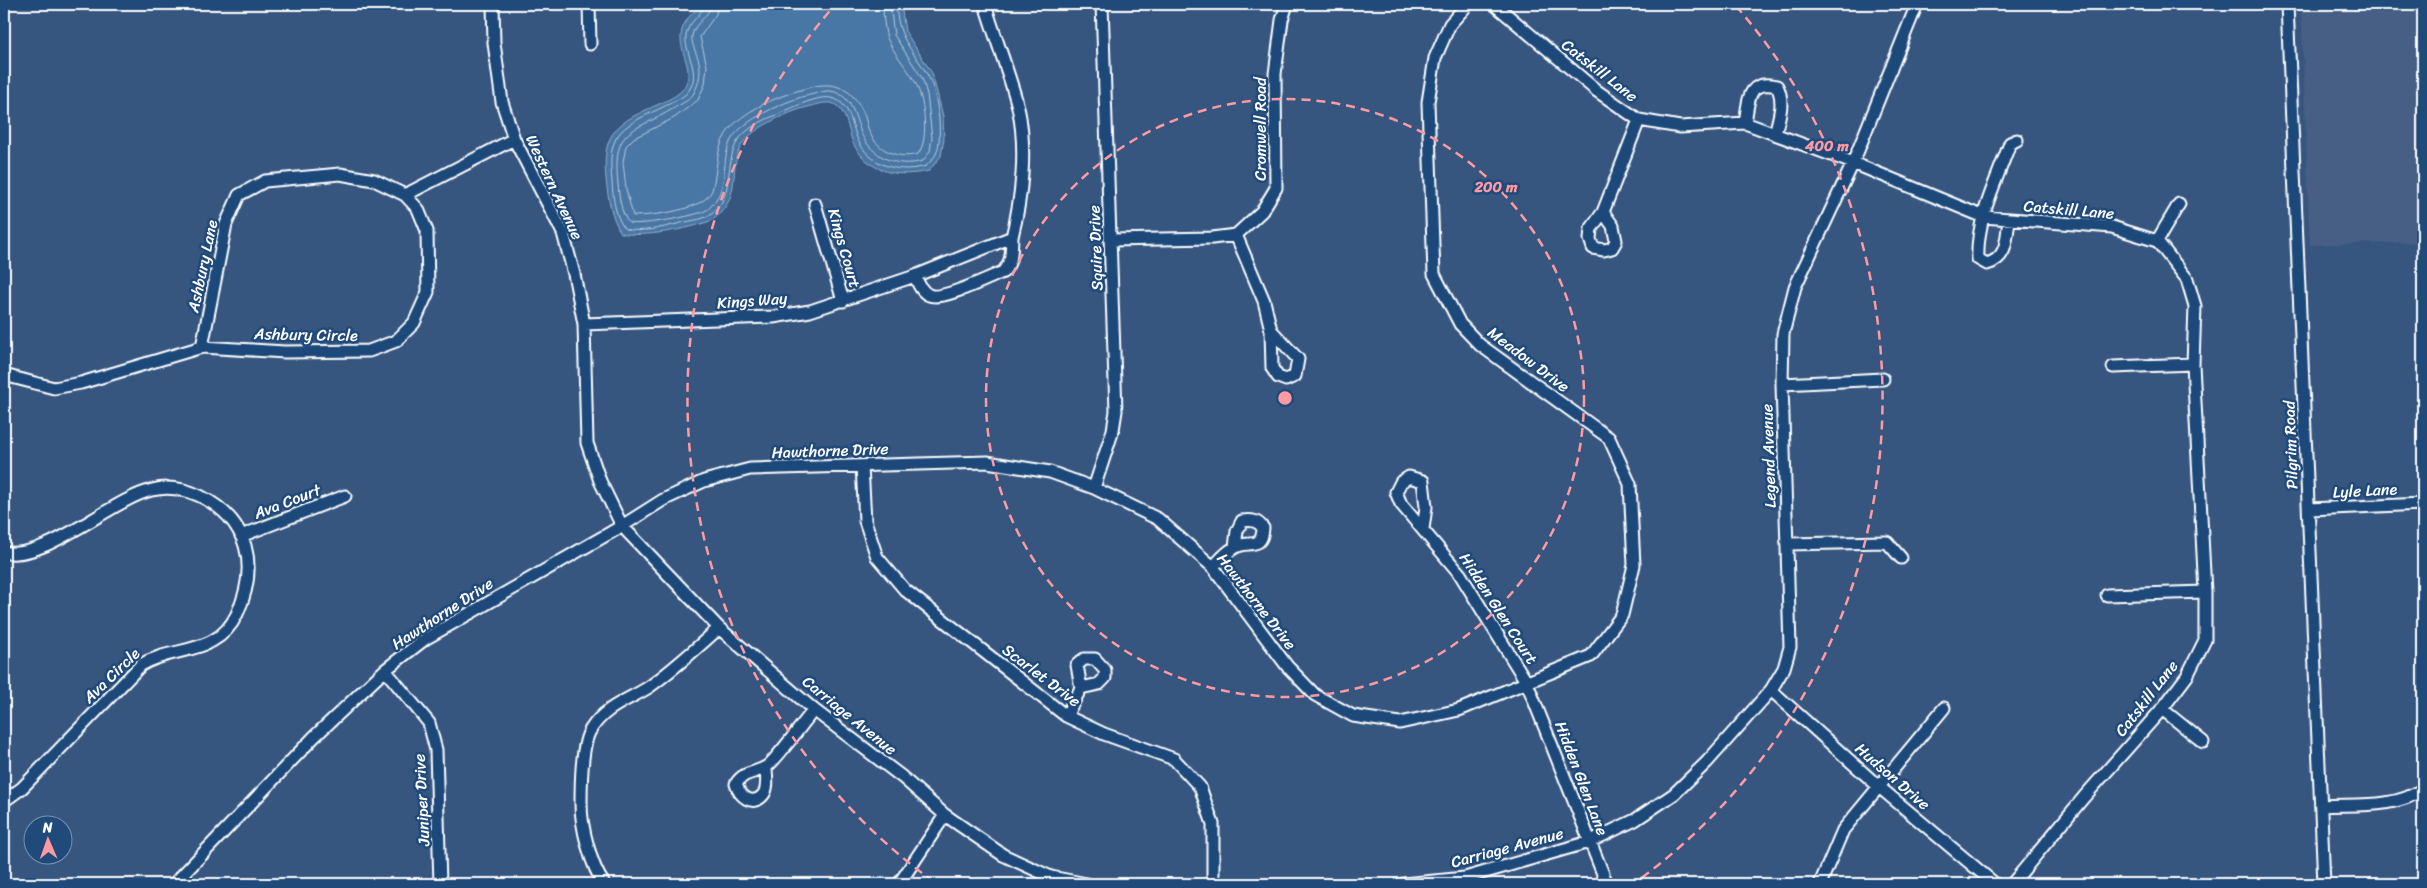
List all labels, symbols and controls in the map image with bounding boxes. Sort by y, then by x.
street label: Catskill Lane [1555,31,1644,110]
street label: Cromwell Road [1246,76,1275,181]
street label: Western Avenue [517,130,592,245]
text: 400 m [1804,133,1849,159]
text: 200 m [1473,174,1518,200]
street label: Catskill Lane [2022,191,2116,228]
street label: Kings Court [819,205,870,291]
street label: Squire Drive [1080,205,1111,291]
street label: Ashbury Lane [178,217,227,316]
street label: Kings Way [716,284,789,317]
street label: Ashbury Circle [253,319,358,350]
street label: Meadow Drive [1481,319,1576,400]
centre of rings [1276,389,1294,407]
street label: Pilgrim Road [2274,399,2307,490]
street label: Legend Avenue [1752,403,1785,509]
street label: Hawthorne Drive [771,434,889,467]
street label: Lyle Lane [2332,474,2398,507]
street label: Ava Court [248,475,325,528]
street label: Hawthorne Drive [1209,546,1304,656]
street label: Hidden Glen Court [1451,546,1546,670]
street label: Hawthorne Drive [385,569,499,657]
street label: Scarlet Drive [996,636,1087,715]
street label: Ava Circle [75,640,147,711]
street label: Catskill Lane [2107,654,2186,743]
street label: Carriage Avenue [796,668,904,763]
street label: Hidden Glen Lane [1546,716,1617,840]
street label: Hudson Drive [1848,735,1937,818]
street label: Juniper Drive [405,753,438,848]
text: N [41,815,53,840]
north arrow [22,816,72,866]
street label: Carriage Avenue [1448,819,1567,876]

